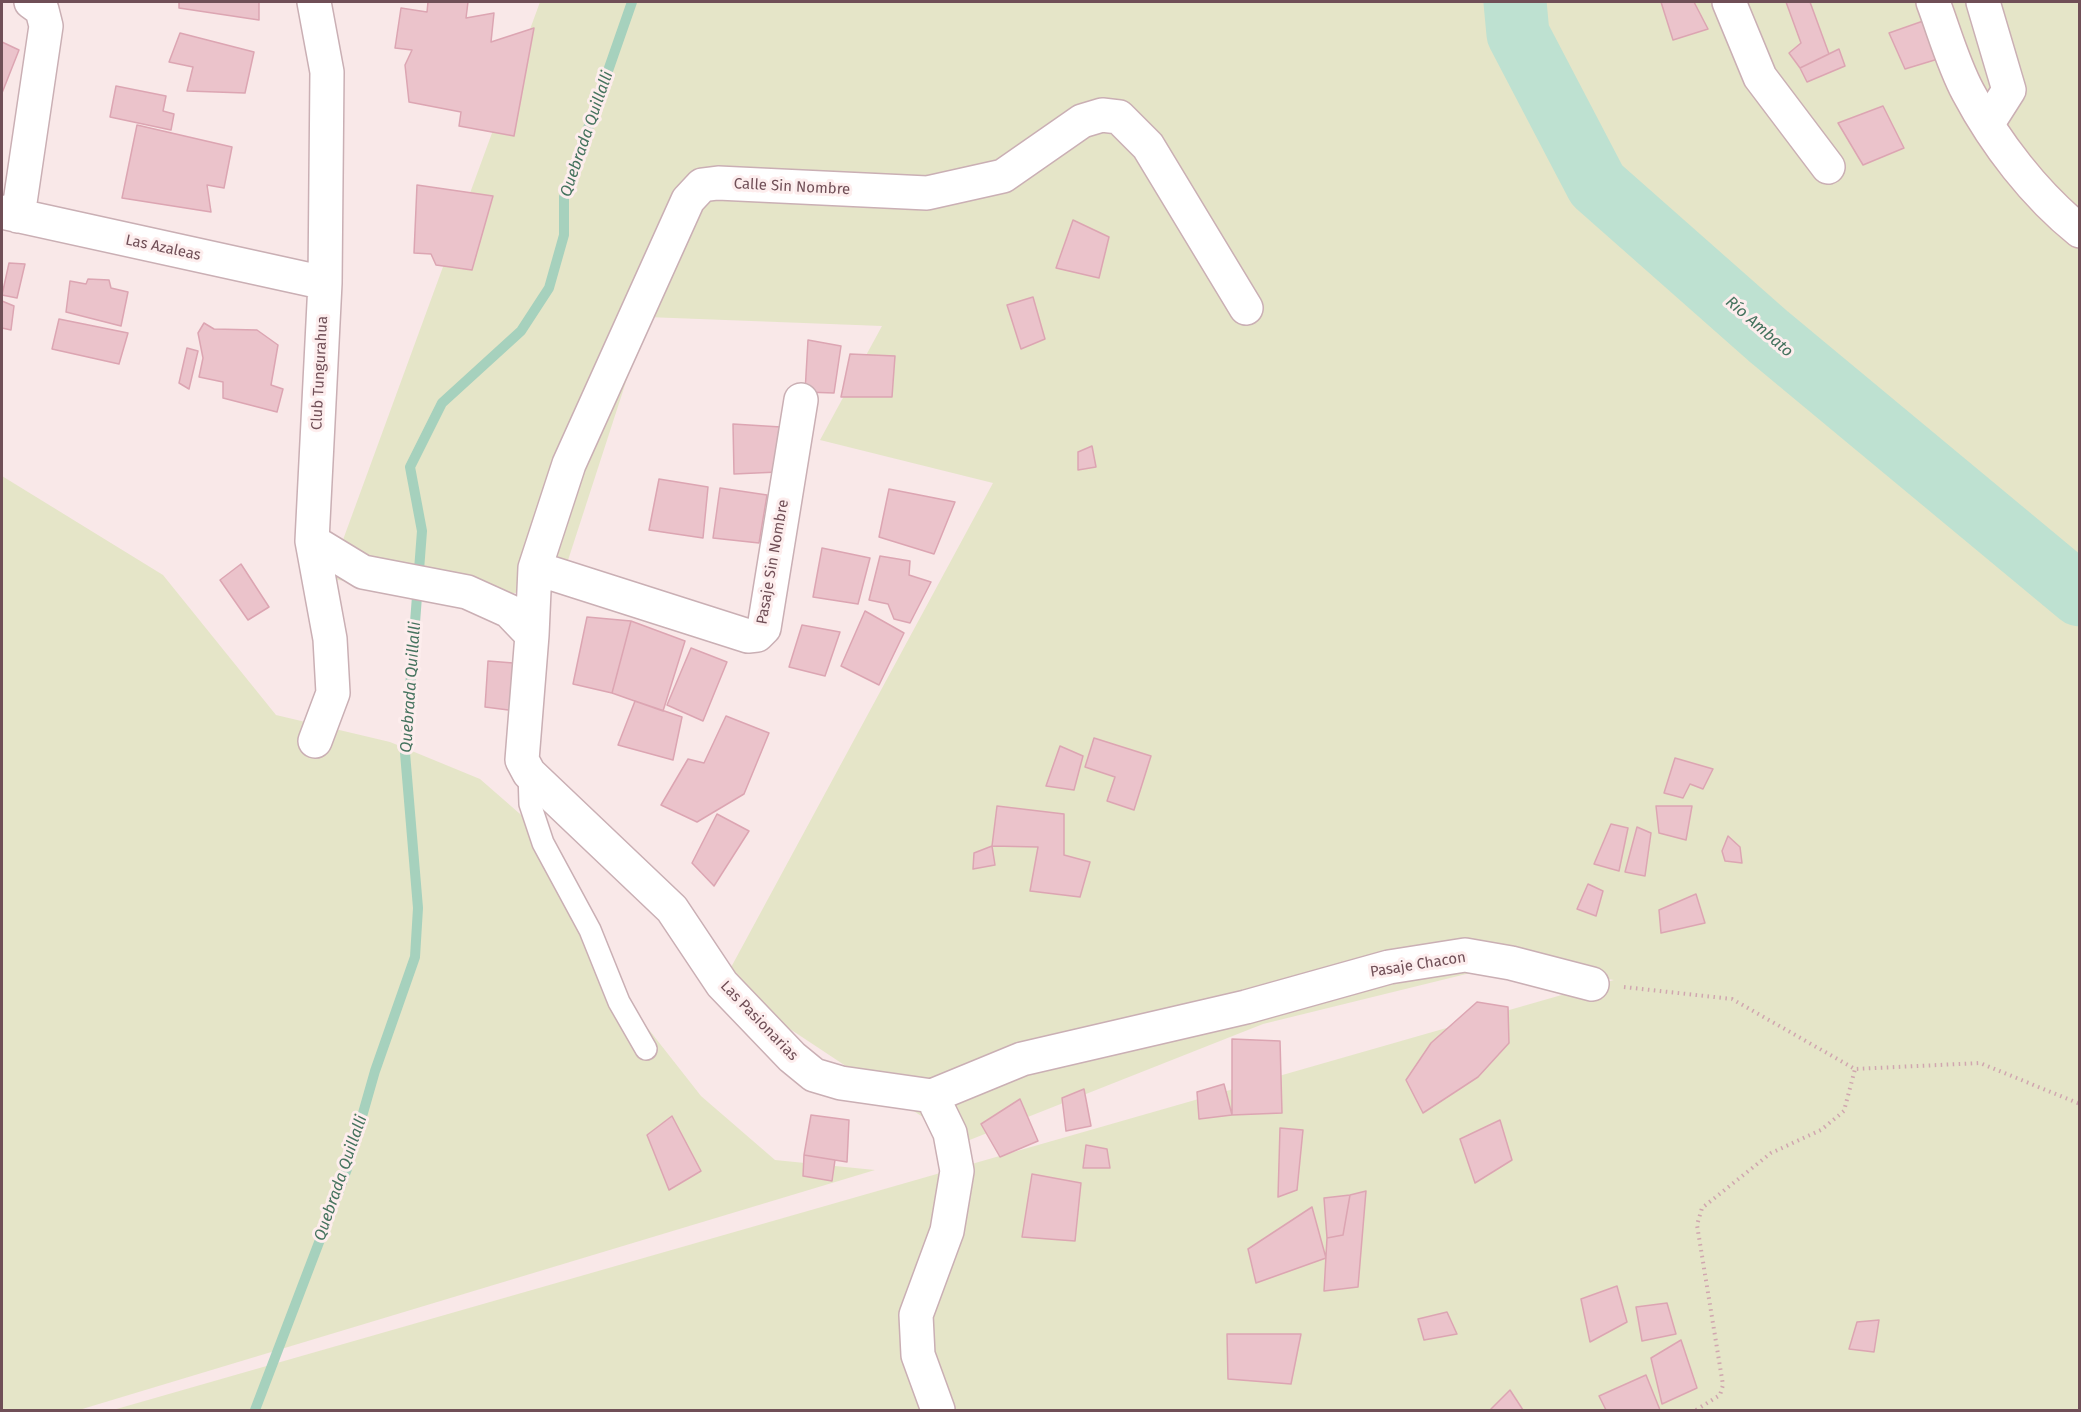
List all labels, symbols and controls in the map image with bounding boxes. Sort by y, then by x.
water label: Quebrada Quillalli [557,69,617,199]
street label: Calle Sin Nombre [733,175,851,199]
street label: Las Azaleas [124,231,202,265]
water label: Río Ambato [1721,293,1797,361]
street label: Club Tungurahua [308,315,332,431]
street label: Pasaje Sin Nombre [753,498,793,626]
water label: Quebrada Quillalli [397,621,425,753]
street label: Pasaje Chacon [1369,949,1467,981]
street label: Las Pasionarias [716,977,802,1065]
water label: Quebrada Quillalli [311,1113,371,1243]

